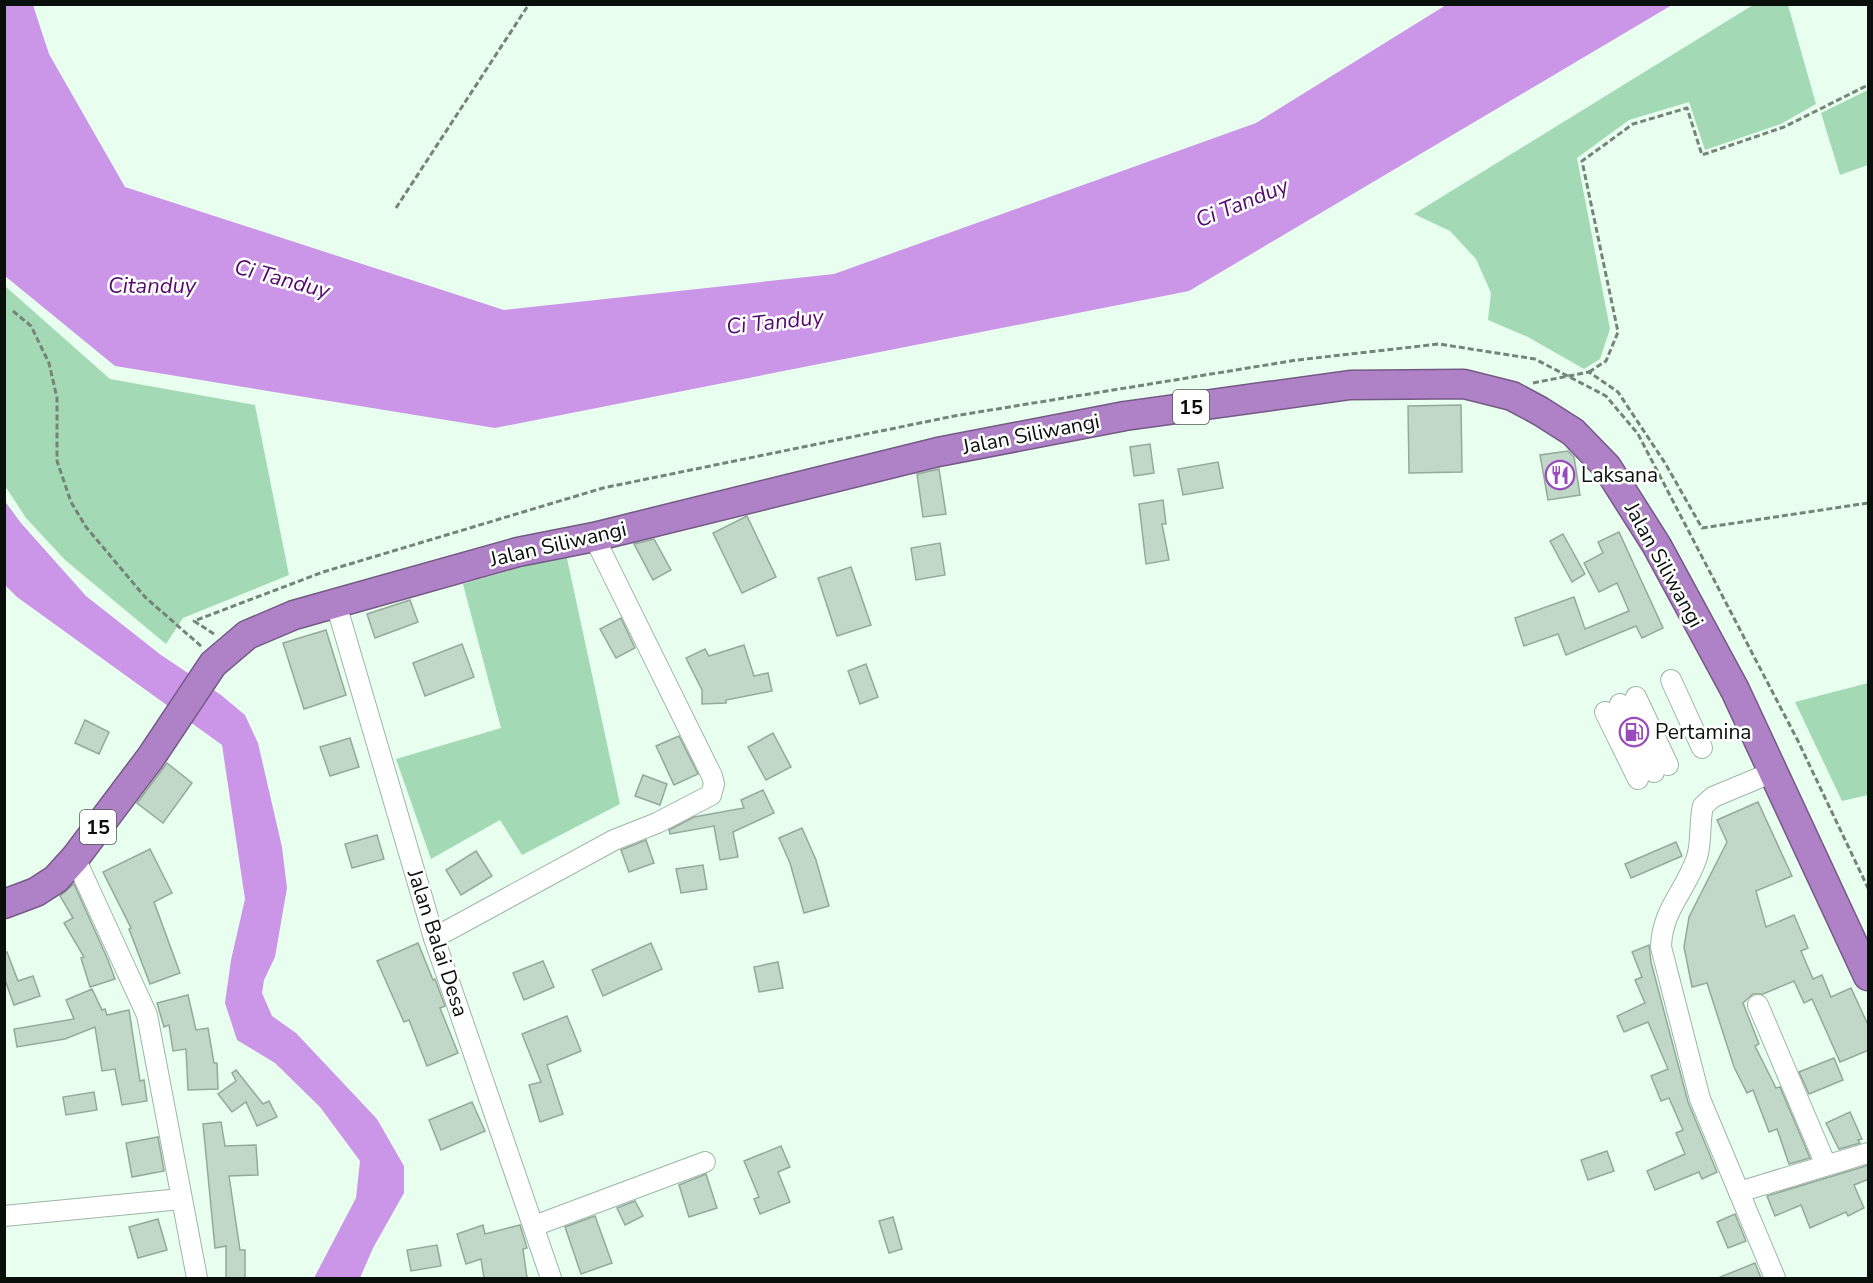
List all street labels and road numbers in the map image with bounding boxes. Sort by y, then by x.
road number: 15 [1173,390,1209,424]
street label: Jalan Siliwangi [959,407,1102,461]
street label: Jalan Siliwangi [1618,496,1710,633]
street label: Jalan Siliwangi [486,515,629,574]
road number: 15 [80,810,116,844]
street label: Jalan Balai Desa [401,865,475,1020]

